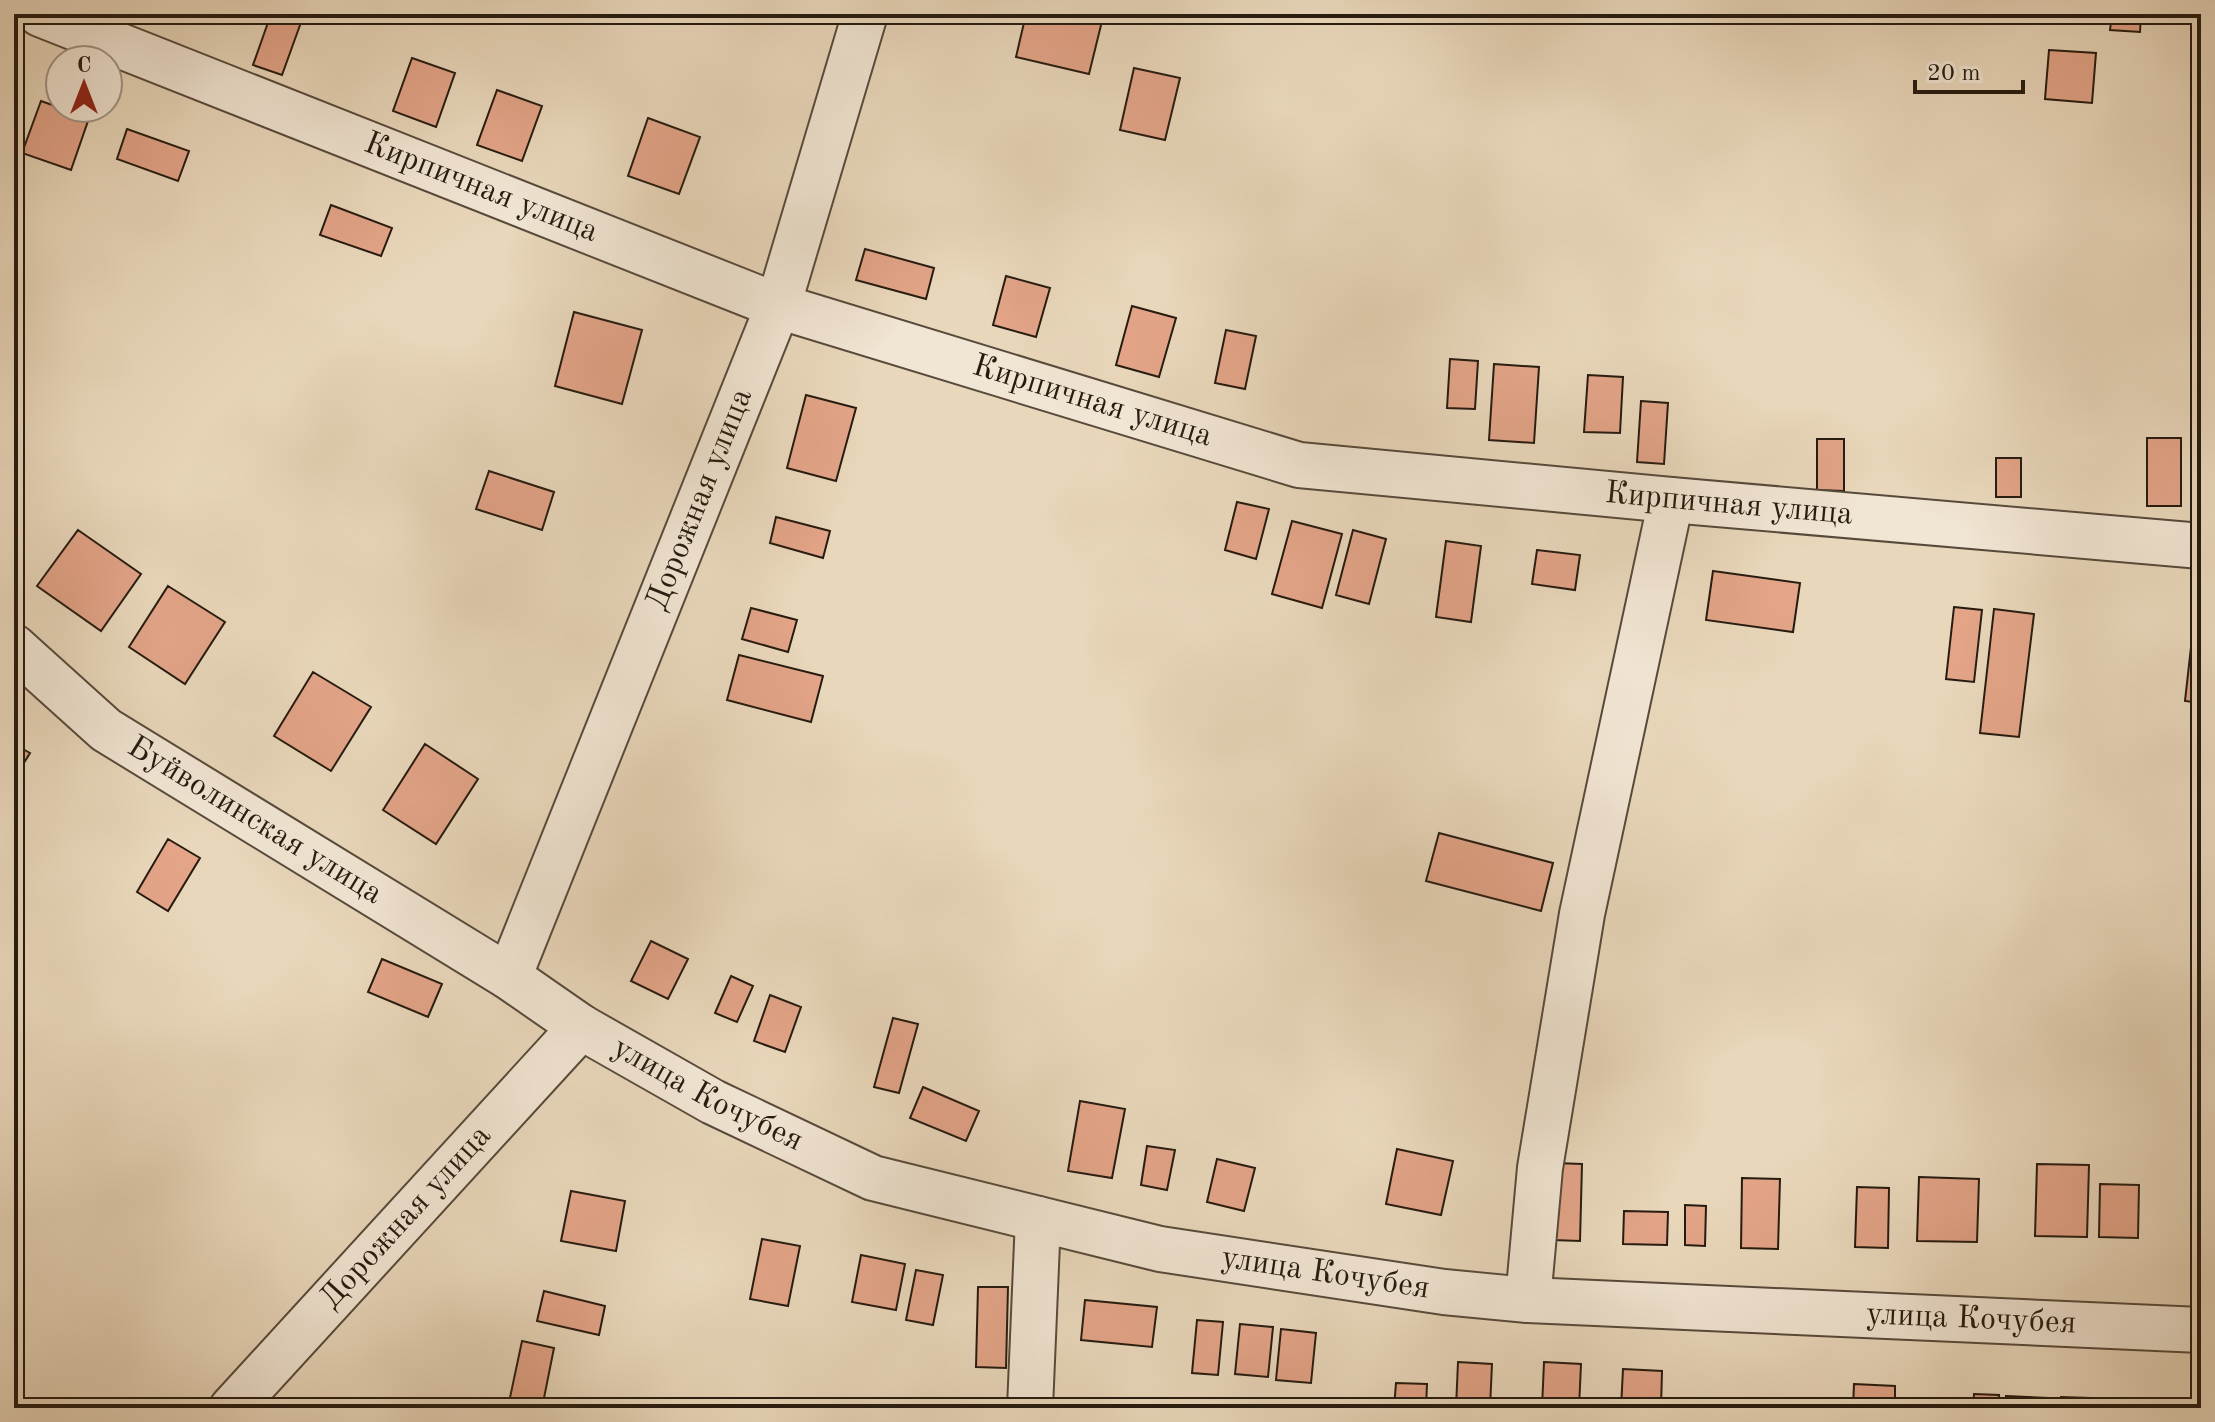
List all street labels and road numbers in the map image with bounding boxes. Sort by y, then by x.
street label: Кирпичная улица [359,128,602,249]
street label: Кирпичная улица [968,350,1216,453]
street label: Дорожная улица [642,384,759,615]
street label: Кирпичная улица [1603,478,1854,532]
street label: Буйволинская улица [121,731,388,911]
street label: улица Кочубея [607,1032,808,1158]
street label: Дорожная улица [315,1120,498,1316]
street label: улица Кочубея [1219,1242,1432,1306]
street label: улица Кочубея [1865,1299,2077,1340]

